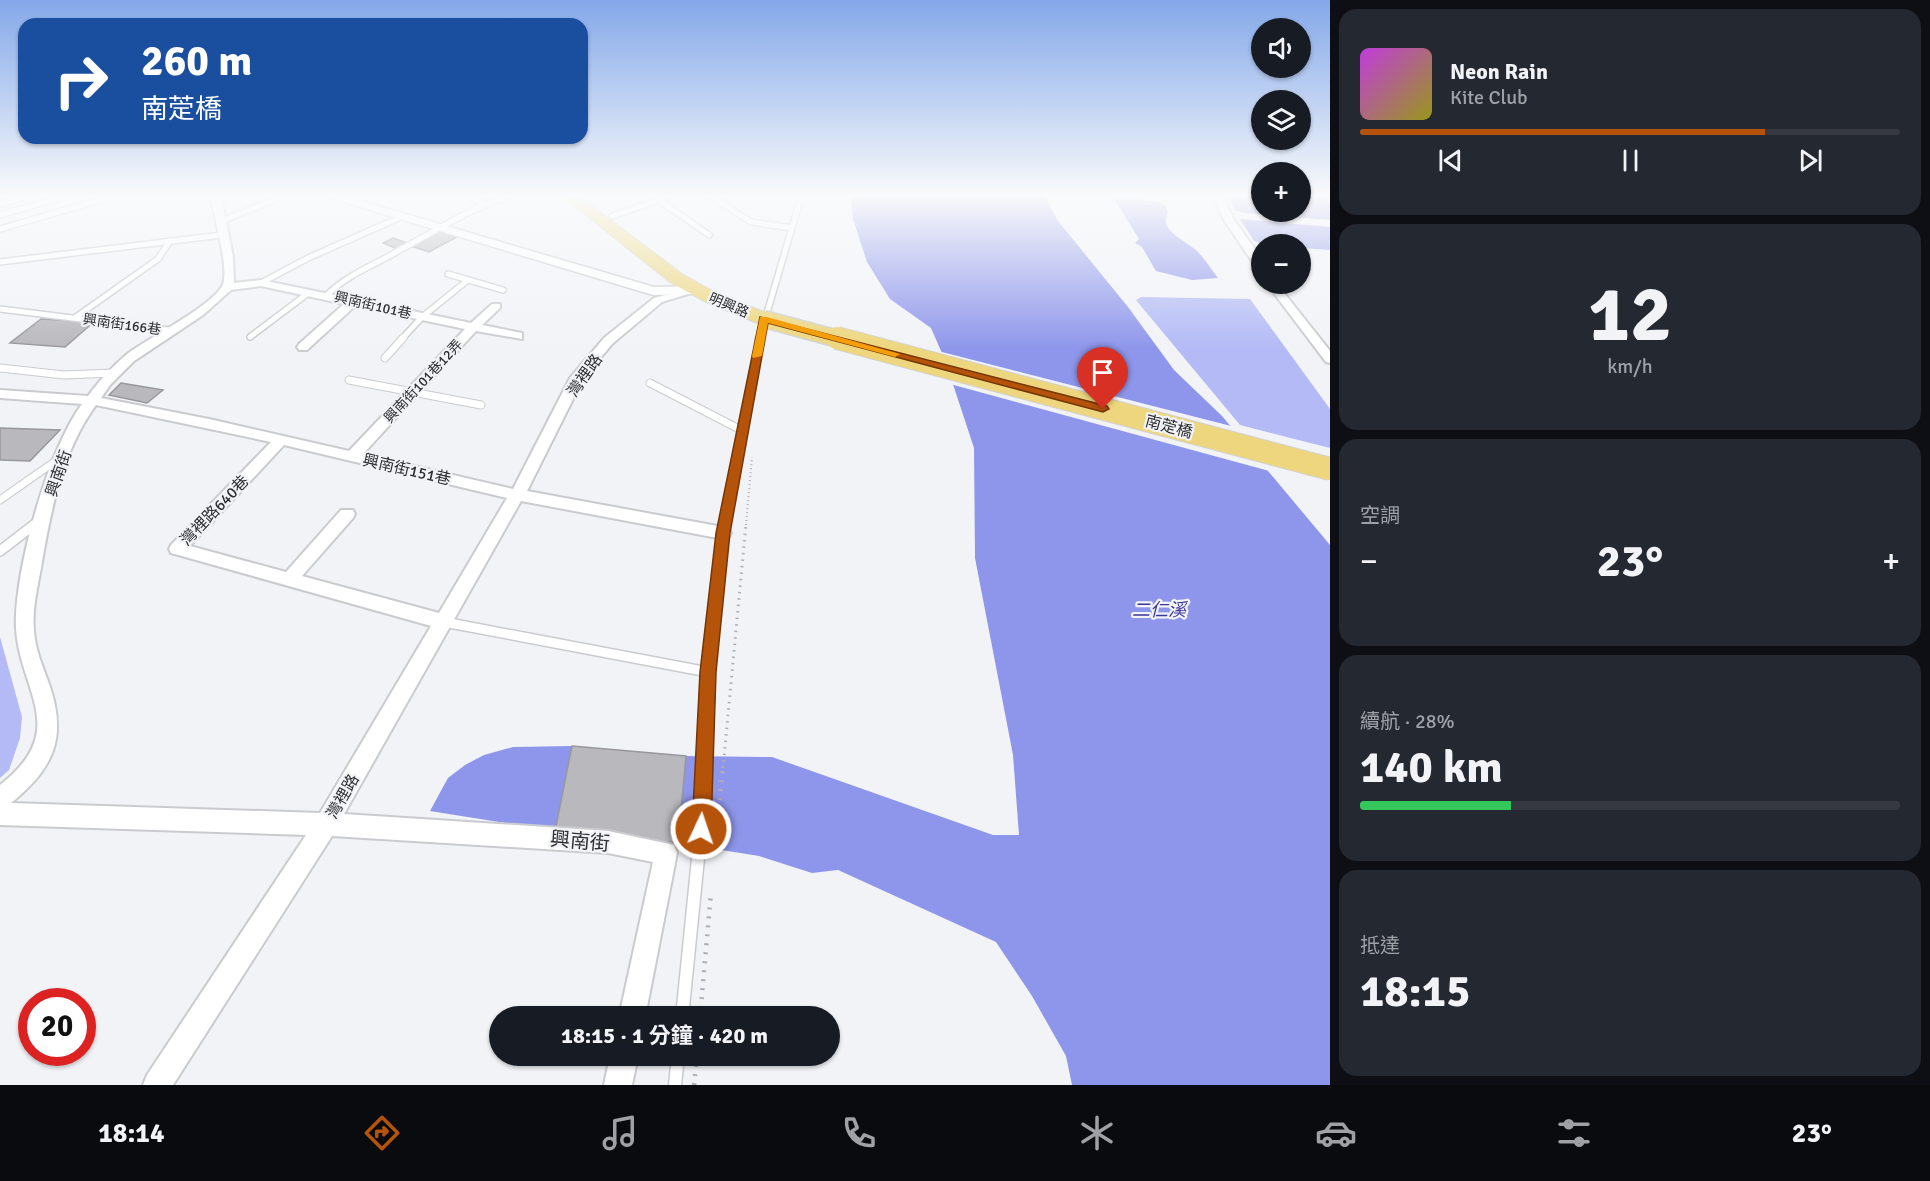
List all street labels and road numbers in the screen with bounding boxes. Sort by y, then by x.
street label: 興南街101巷 [333,288,413,323]
street label: 明興路 [706,289,751,321]
street label: 興南街166巷 [82,311,162,338]
street label: 興南街101巷12弄 [380,336,466,427]
street label: 灣裡路 [563,350,607,401]
street label: 南萣橋 [1143,411,1195,443]
street label: 興南街 [42,447,76,499]
street label: 興南街151巷 [361,450,453,490]
street label: 灣裡路640巷 [176,471,253,550]
street label: 灣裡路 [322,771,364,822]
street label: 興南街 [549,826,611,857]

